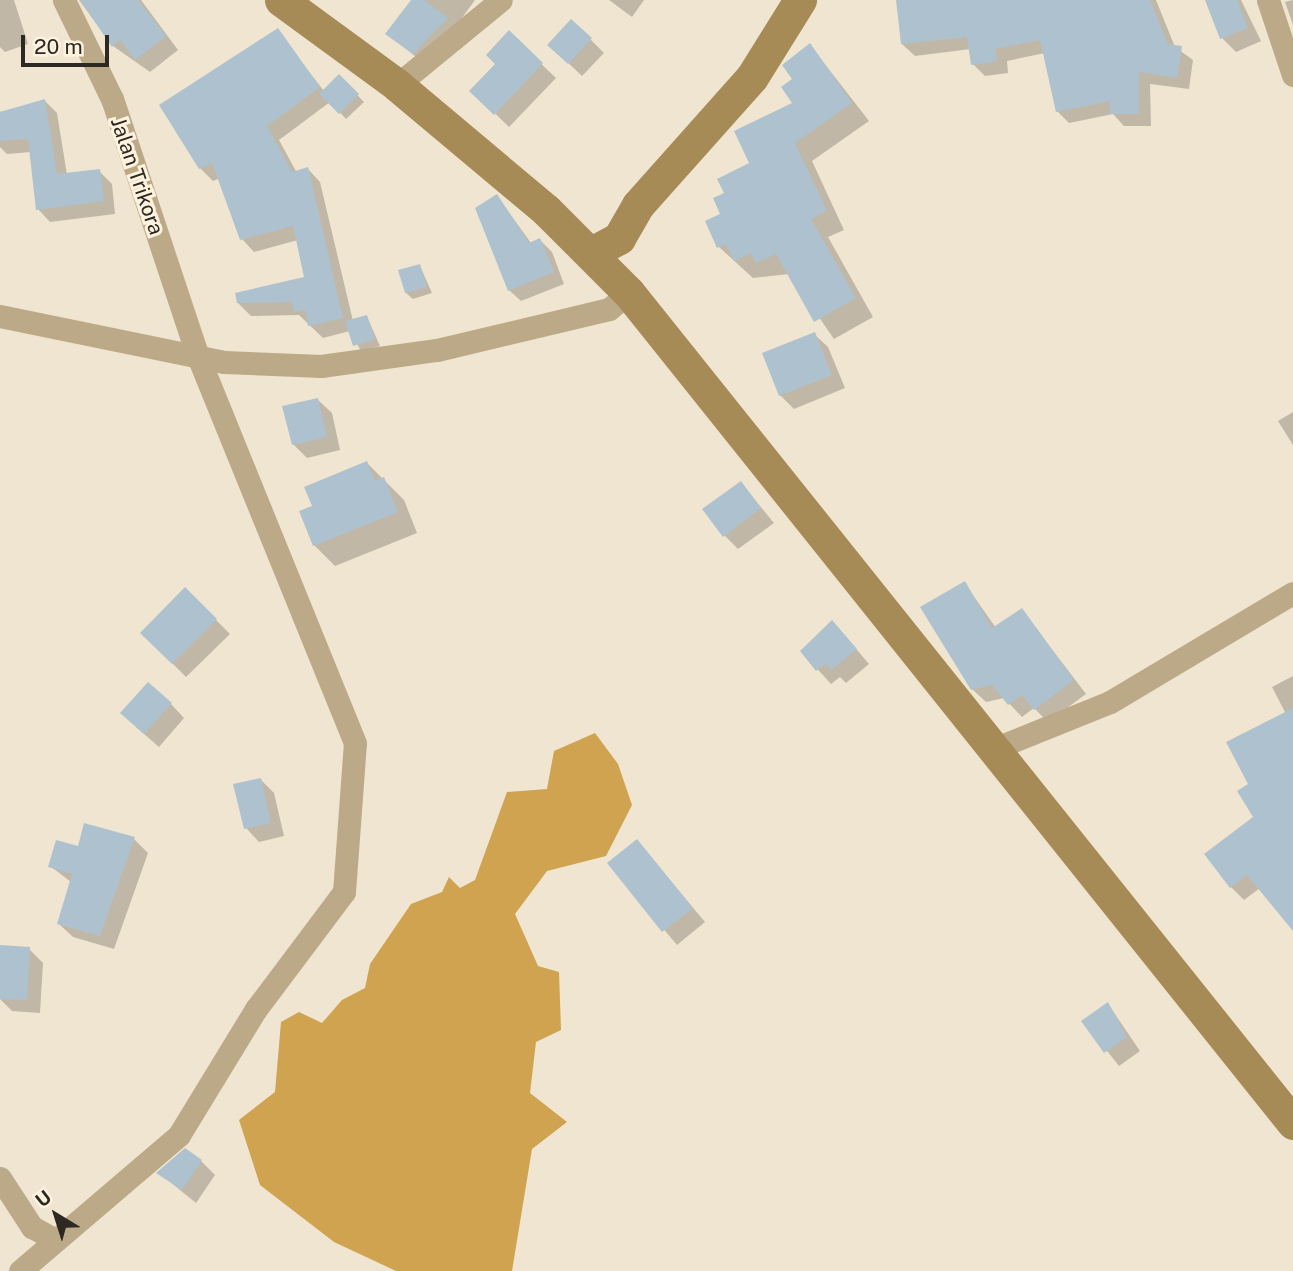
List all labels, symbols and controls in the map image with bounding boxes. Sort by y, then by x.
scale bar [24,21,112,65]
text: 20 m [34,34,83,59]
street label: Jalan Trikora [105,114,169,238]
north arrow [21,1180,91,1250]
text: U [31,1186,55,1211]

